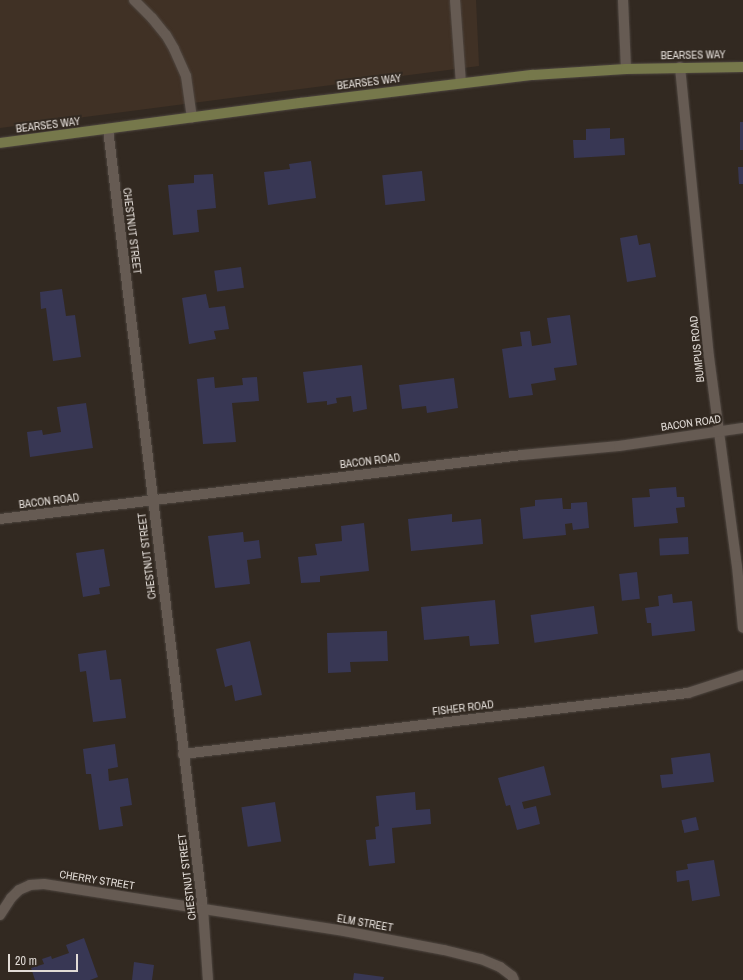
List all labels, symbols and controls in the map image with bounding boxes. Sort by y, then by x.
street label: BEARSES WAY [661,48,725,62]
street label: BEARSES WAY [336,72,402,92]
street label: BEARSES WAY [15,115,81,135]
street label: CHESTNUT STREET [120,187,144,275]
street label: BUMPUS ROAD [687,315,707,383]
street label: BACON ROAD [660,412,722,434]
street label: BACON ROAD [339,451,401,471]
street label: BACON ROAD [18,491,80,511]
street label: CHESTNUT STREET [135,512,159,600]
street label: FISHER ROAD [432,698,494,718]
street label: CHESTNUT STREET [175,833,199,921]
street label: CHERRY STREET [58,868,136,892]
street label: ELM STREET [336,912,394,934]
scale bar [10,946,80,972]
text: 20 m [15,953,37,969]

